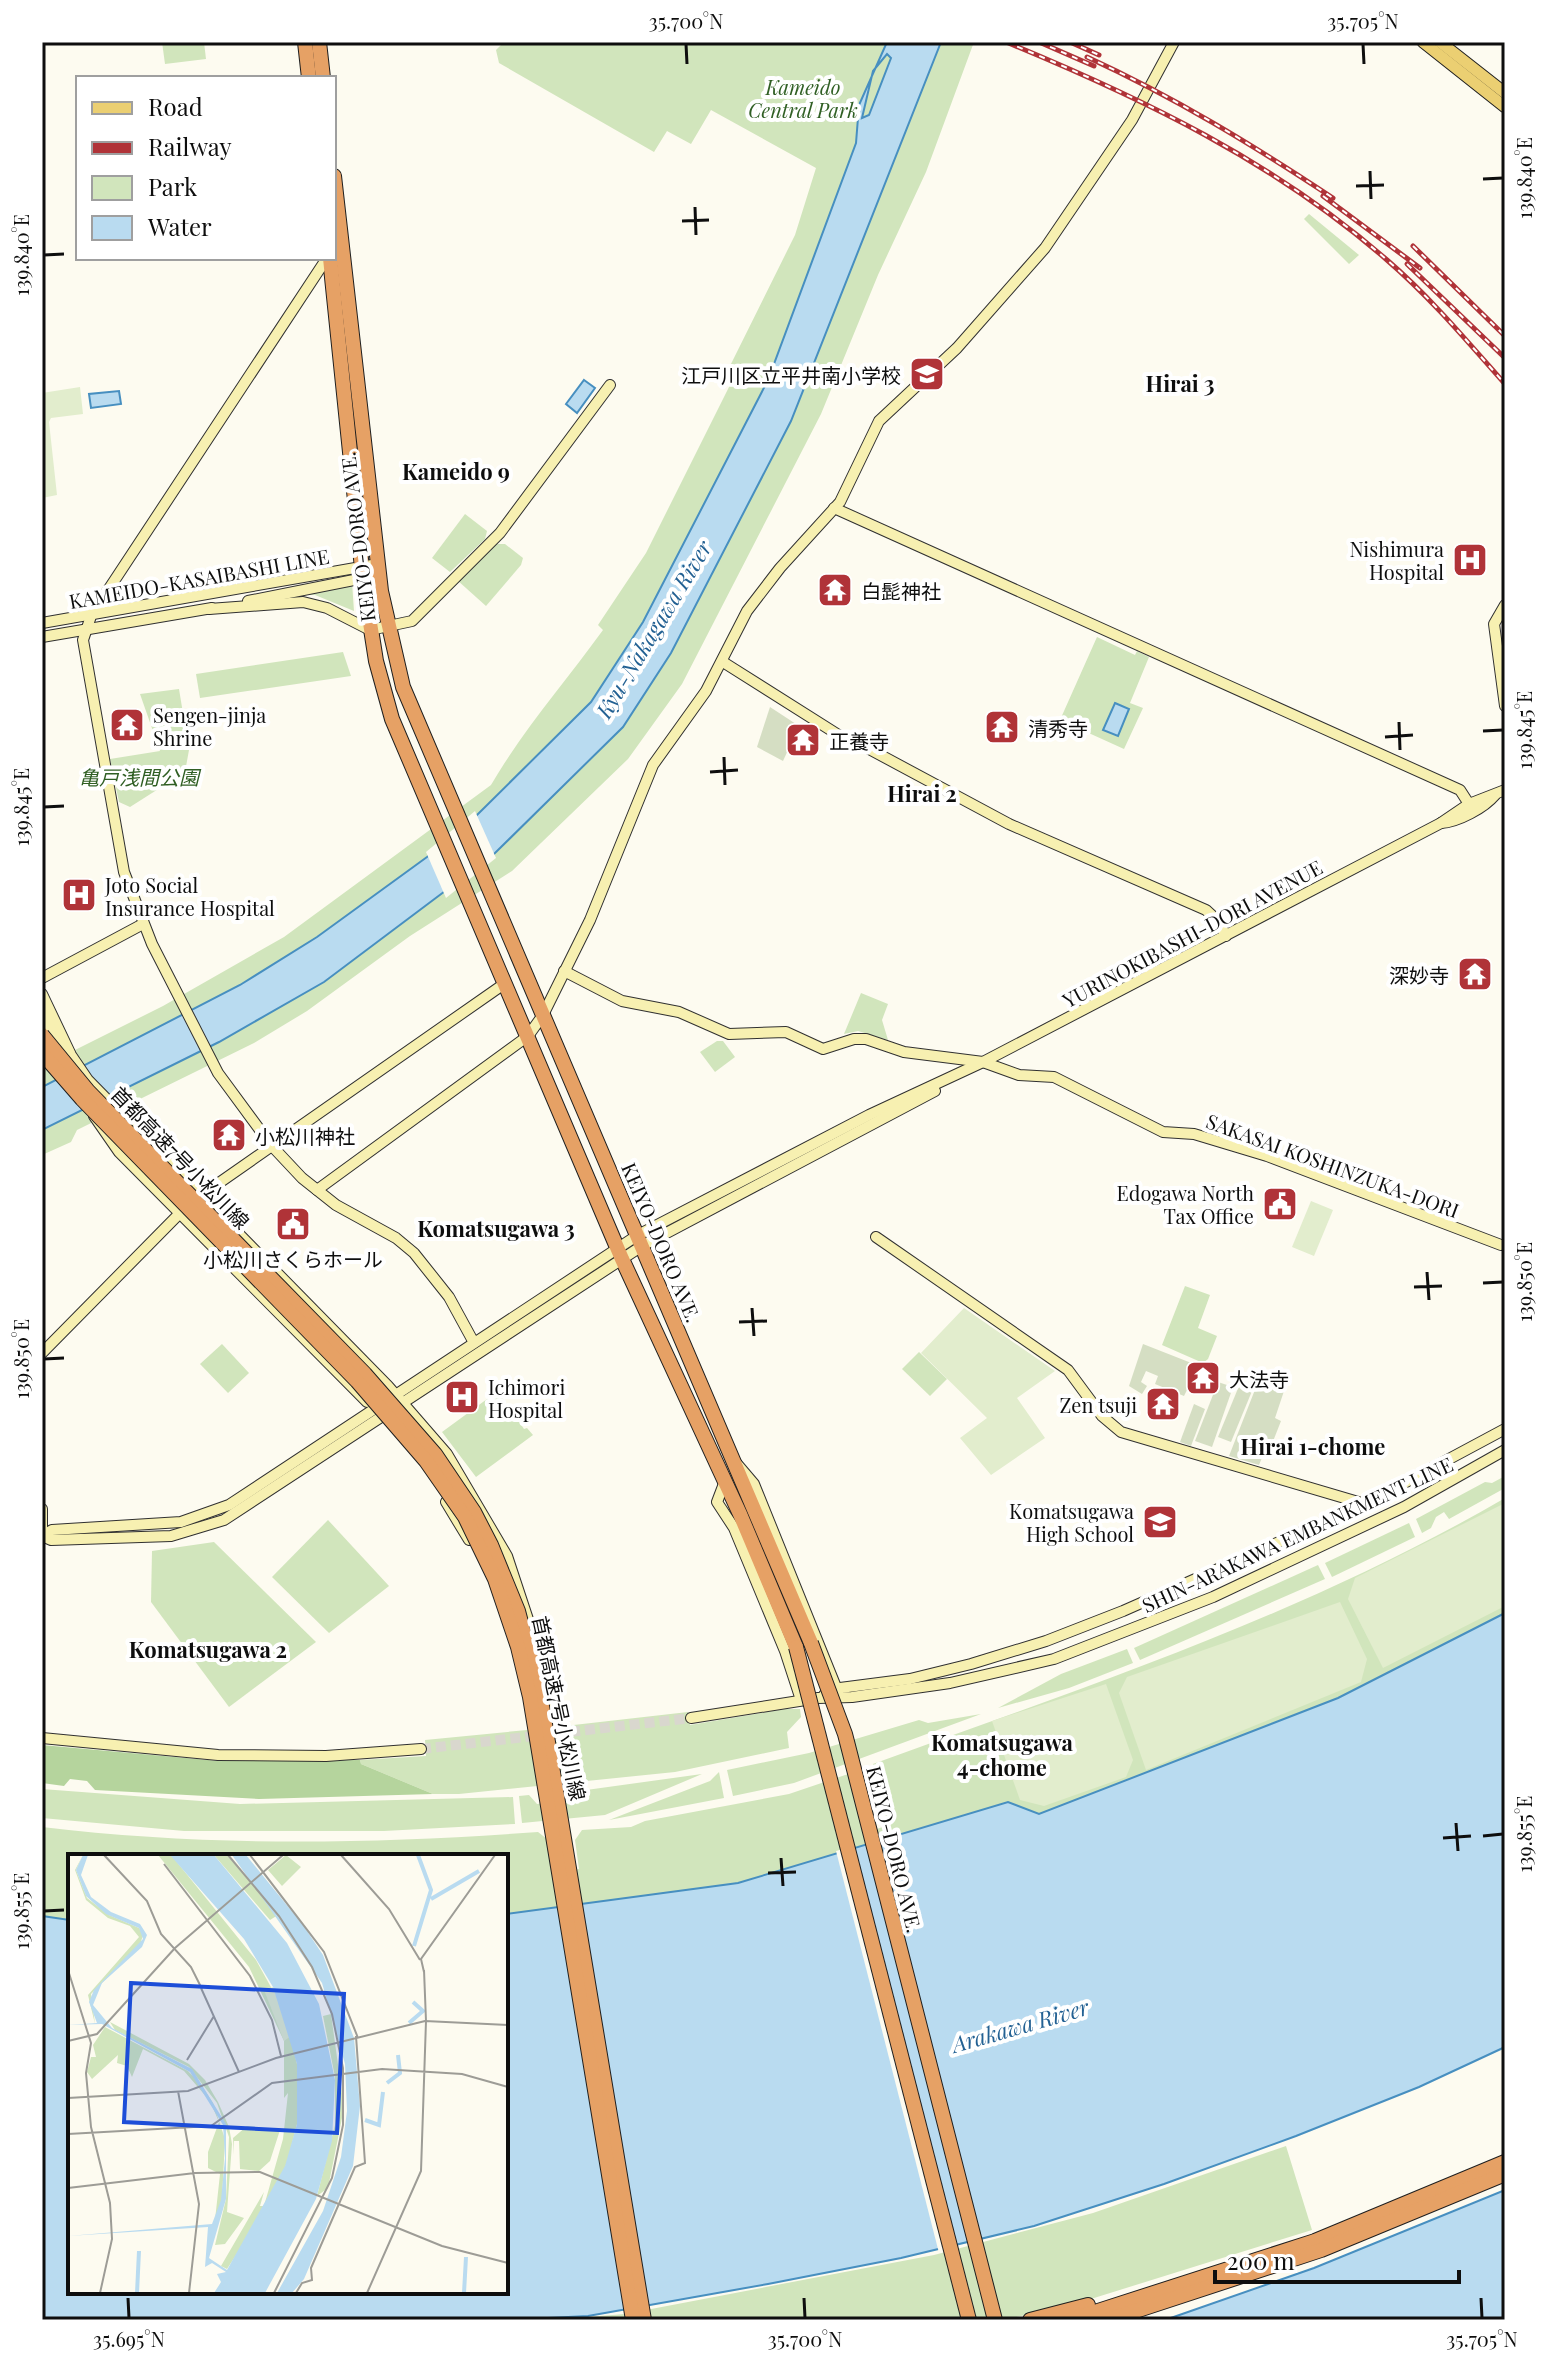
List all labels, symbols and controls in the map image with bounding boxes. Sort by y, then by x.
text: 35.700°N [649,7,723,34]
text: 35.705°N [1327,7,1399,34]
park label: Kameido Central Park [748,73,858,123]
legend [76,76,336,260]
text: Road [148,90,203,122]
text: Railway [148,130,232,162]
text: 139.840°E [1510,137,1537,219]
text: Park [148,170,198,202]
text: Water [147,210,212,242]
text: 139.840°E [7,214,34,296]
school or university icon: 江戸川区立平井南小学校 [908,355,946,393]
place label: 江戸川区立平井南小学校 [681,361,901,388]
district label: Hirai 3 [1146,368,1214,398]
street label: KEIYO-DORO AVE. [333,451,381,623]
district label: Kameido 9 [402,456,510,486]
water label: Kyu-Nakagawa River [588,534,718,724]
place label: Nishimura Hospital [1349,535,1444,585]
hospital icon: Nishimura Hospital [1451,541,1489,579]
street label: KAMEIDO-KASAIBASHI LINE [67,542,331,614]
temple icon: 白髭神社 [816,571,854,609]
place label: 白髭神社 [861,577,941,604]
text: 139.845°E [1510,691,1537,769]
place label: Sengen-jinja Shrine [153,701,266,751]
temple icon: Sengen-jinja Shrine [108,706,146,744]
temple icon: 清秀寺 [983,708,1021,746]
place label: 清秀寺 [1028,714,1088,741]
temple icon: 正養寺 [784,721,822,759]
place label: 正養寺 [829,727,889,754]
park label: 亀戸浅間公園 [79,763,202,790]
text: 139.845°E [7,768,34,846]
district label: Hirai 2 [887,778,957,808]
street label: YURINOKIBASHI-DORI AVENUE [1057,853,1327,1014]
place label: Joto Social Insurance Hospital [104,871,275,921]
hospital icon: Joto Social Insurance Hospital [60,876,98,914]
temple icon: 深妙寺 [1456,955,1494,993]
place label: 深妙寺 [1389,961,1449,988]
street label: 首都高速7号小松川線 [106,1080,256,1234]
street label: SAKASAI KOSHINZUKA-DORI [1203,1107,1463,1223]
temple icon: 小松川神社 [210,1116,248,1154]
place label: 小松川神社 [255,1122,355,1149]
street label: KEIYO-DORO AVE. [616,1158,708,1326]
place label: Edogawa North Tax Office [1117,1179,1254,1229]
public building icon: Edogawa North Tax Office [1261,1185,1299,1223]
public building icon: 小松川さくらホール [274,1205,312,1243]
district label: Komatsugawa 3 [417,1213,575,1243]
text: 139.850°E [1510,1242,1537,1322]
place label: 小松川さくらホール [203,1245,383,1272]
text: 139.850°E [7,1319,34,1399]
temple icon: 大法寺 [1184,1359,1222,1397]
place label: 大法寺 [1229,1365,1289,1392]
place label: Ichimori Hospital [488,1373,565,1423]
hospital icon: Ichimori Hospital [443,1378,481,1416]
temple icon: Zen tsuji [1144,1385,1182,1423]
place label: Zen tsuji [1060,1391,1137,1418]
district label: Hirai 1-chome [1241,1431,1385,1461]
street label: SHIN-ARAKAWA EMBANKMENT LINE [1137,1450,1457,1618]
place label: Komatsugawa High School [1009,1497,1134,1547]
school or university icon: Komatsugawa High School [1141,1503,1179,1541]
street label: 首都高速7号小松川線 [527,1613,593,1803]
district label: Komatsugawa 2 [129,1634,287,1664]
district label: Komatsugawa 4-chome [931,1727,1074,1782]
street label: KEIYO-DORO AVE. [861,1763,929,1935]
text: 139.855°E [1510,1796,1537,1872]
inset map [68,1854,508,2294]
text: 139.855°E [7,1873,34,1949]
water label: Arakawa River [946,1991,1093,2059]
scale bar [1215,2234,1459,2284]
text: 200 m [1227,2244,1295,2276]
text: 35.695°N [93,2325,165,2352]
text: 35.700°N [768,2325,842,2352]
text: 35.705°N [1446,2325,1518,2352]

